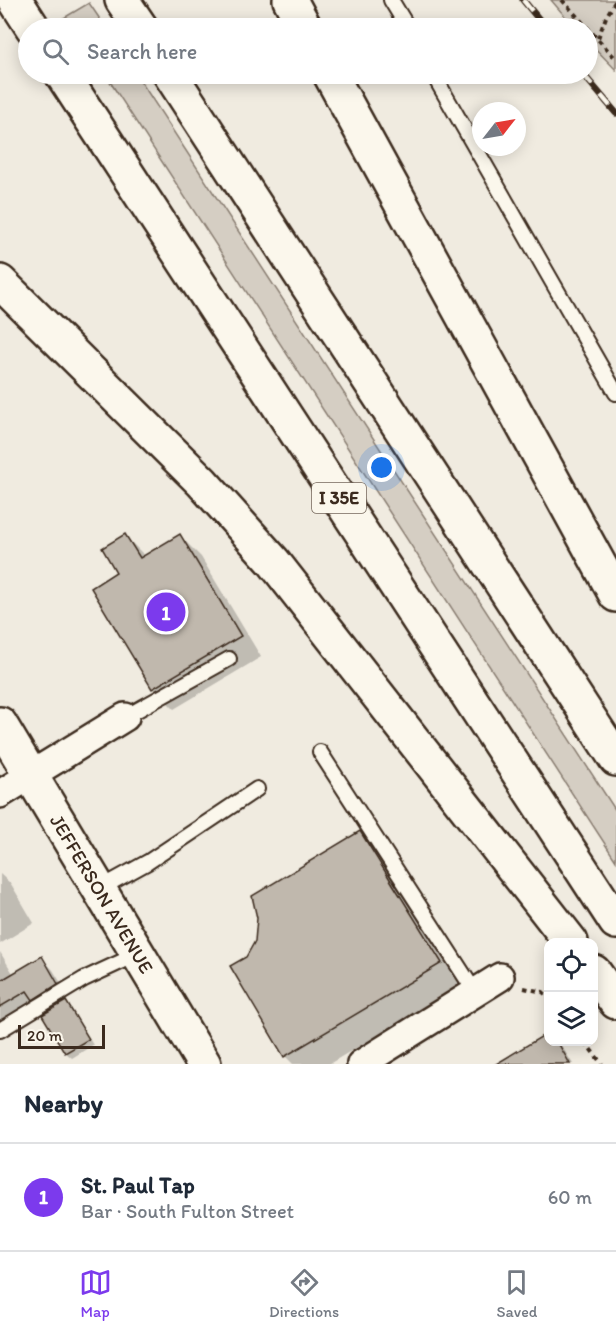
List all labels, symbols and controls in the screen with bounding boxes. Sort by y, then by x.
search box [18,18,598,84]
icon: search [39,35,72,68]
text: Search here [87,38,197,65]
north arrow [472,102,526,156]
your location [367,453,396,482]
road number: I 35E [312,483,366,513]
pin: 1 [146,590,186,634]
street label: JEFFERSON AVENUE [45,810,159,978]
map controls [544,938,598,1046]
button: locate [544,938,598,992]
button: layers [544,992,598,1046]
scale bar [18,1022,105,1050]
text: 20 m [27,1026,62,1045]
text: Nearby [24,1087,103,1119]
text: St. Paul Tap [81,1172,195,1199]
text: 1 [39,1185,48,1209]
text: 60 m [548,1185,592,1209]
text: Bar · South Fulton Street [81,1199,294,1223]
tab: Map [79,1266,112,1321]
tab: Directions [269,1266,339,1321]
tab: Saved [497,1266,537,1321]

